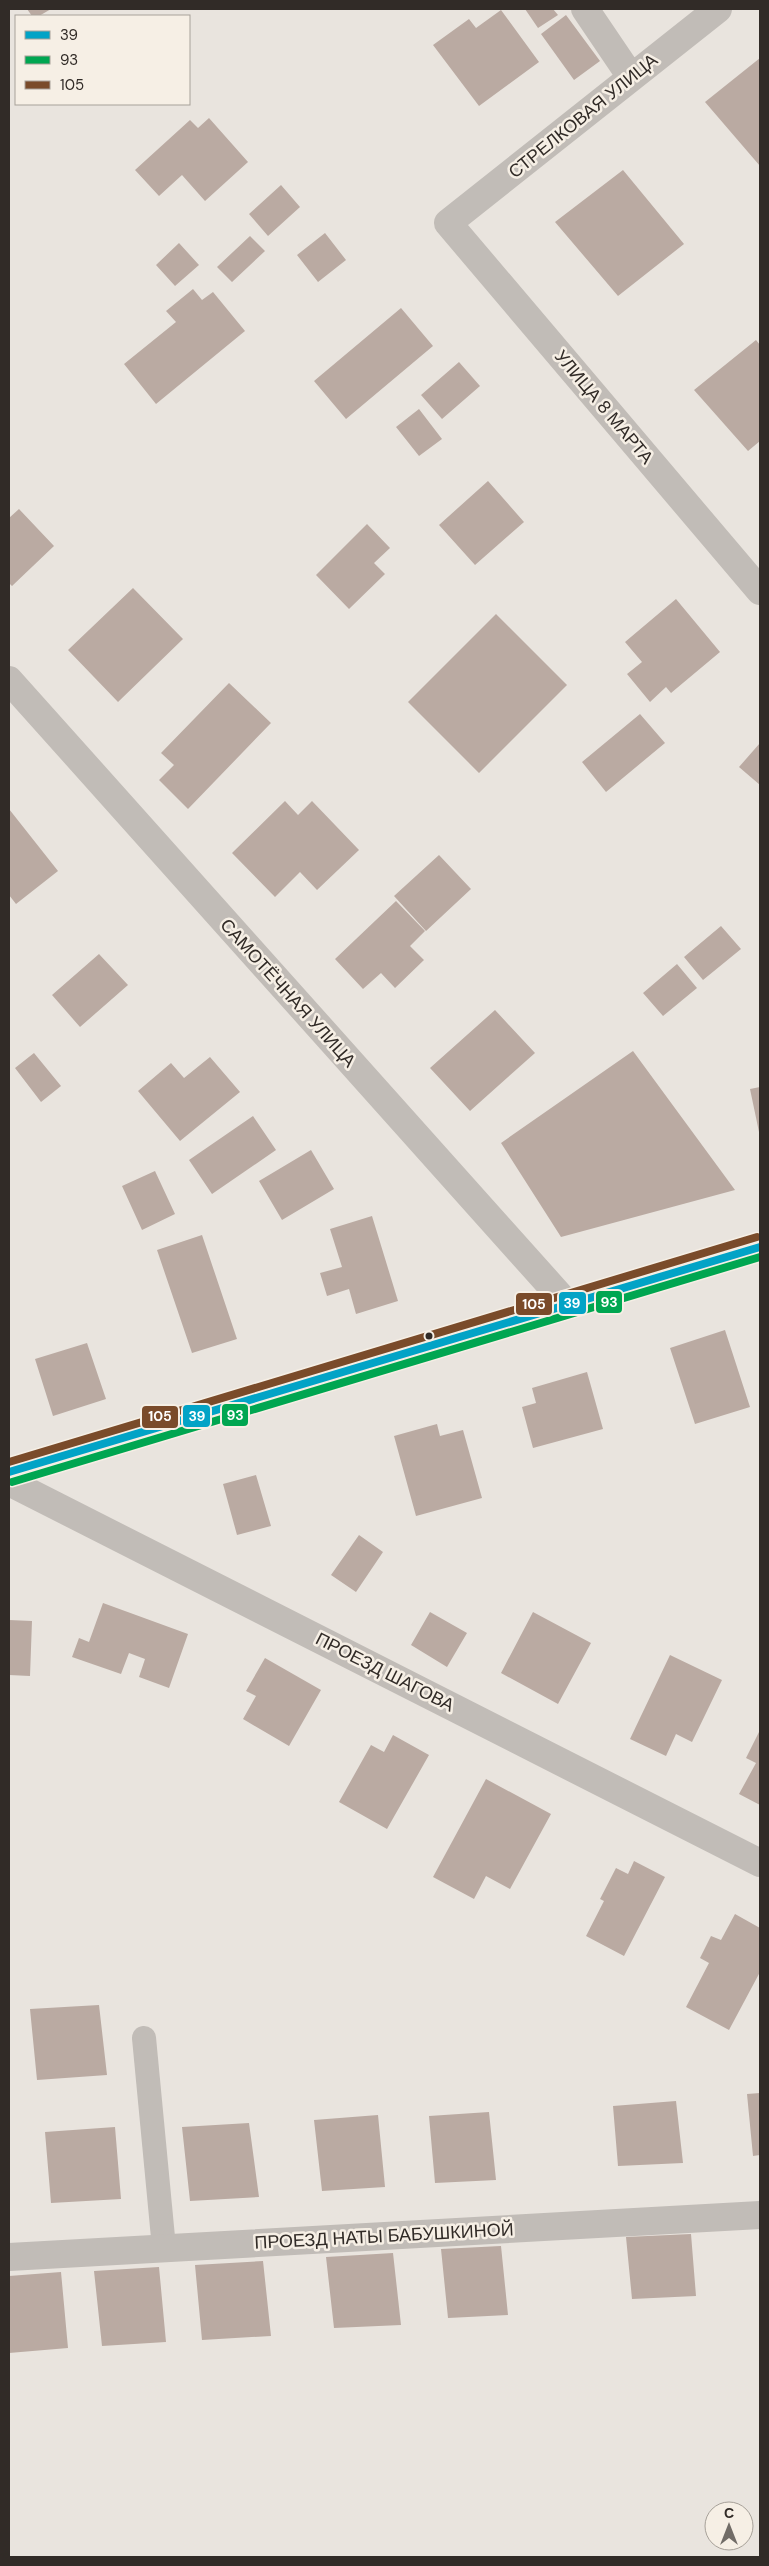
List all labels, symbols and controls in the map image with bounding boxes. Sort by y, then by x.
legend [15,15,190,105]
text: 39 [60,25,78,45]
street label: СТРЕЛКОВАЯ УЛИЦА [503,48,663,184]
text: 93 [60,50,78,70]
text: 105 [60,75,84,95]
street label: УЛИЦА 8 МАРТА [549,345,659,469]
street label: САМОТЁЧНАЯ УЛИЦА [215,914,361,1072]
line badge: 93 [595,1290,623,1314]
line badge: 39 [558,1291,587,1315]
line badge: 105 [515,1292,553,1316]
text: 93 [600,1293,618,1311]
text: 39 [564,1294,581,1312]
text: 105 [522,1295,546,1313]
unlabelled marker [424,1331,434,1341]
line badge: 93 [221,1403,249,1427]
line badge: 39 [182,1404,211,1428]
line badge: 105 [141,1405,179,1429]
text: 93 [226,1406,244,1424]
text: 105 [148,1407,172,1425]
text: 39 [189,1407,206,1425]
street label: ПРОЕЗД ШАГОВА [312,1627,458,1717]
street label: ПРОЕЗД НАТЫ БАБУШКИНОЙ [254,2217,514,2255]
north arrow [704,2501,754,2551]
text: С [724,2504,734,2522]

